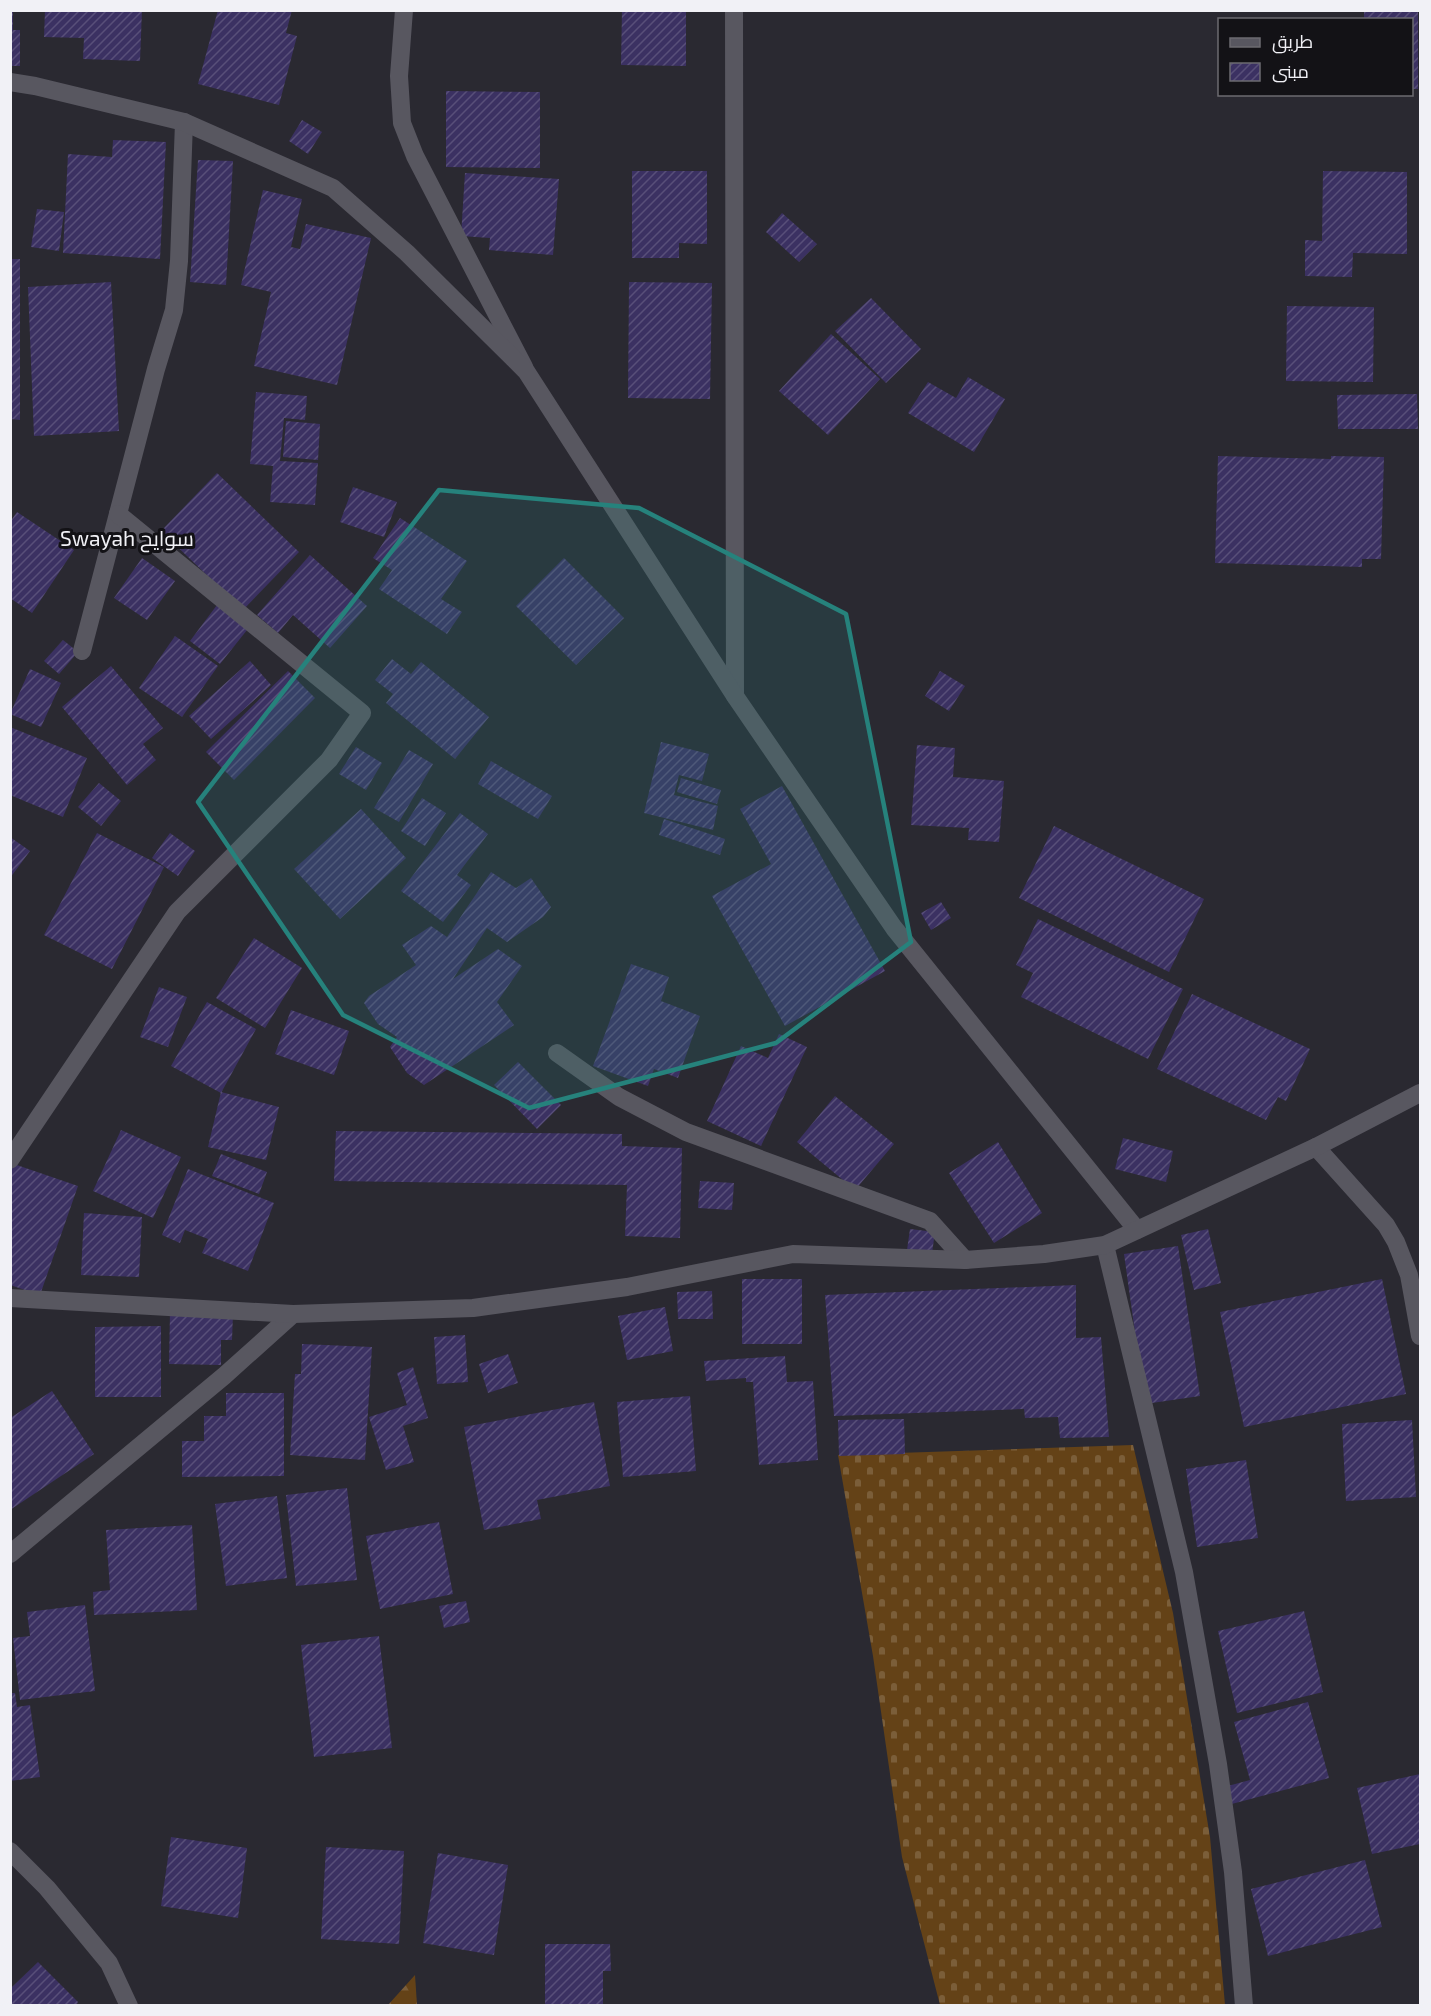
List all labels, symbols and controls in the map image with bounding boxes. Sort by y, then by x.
legend [1218,18,1413,96]
text: طريق [1272,30,1313,54]
text: مبنى [1272,60,1309,83]
district label: Swayah سوايح [60,525,194,553]

